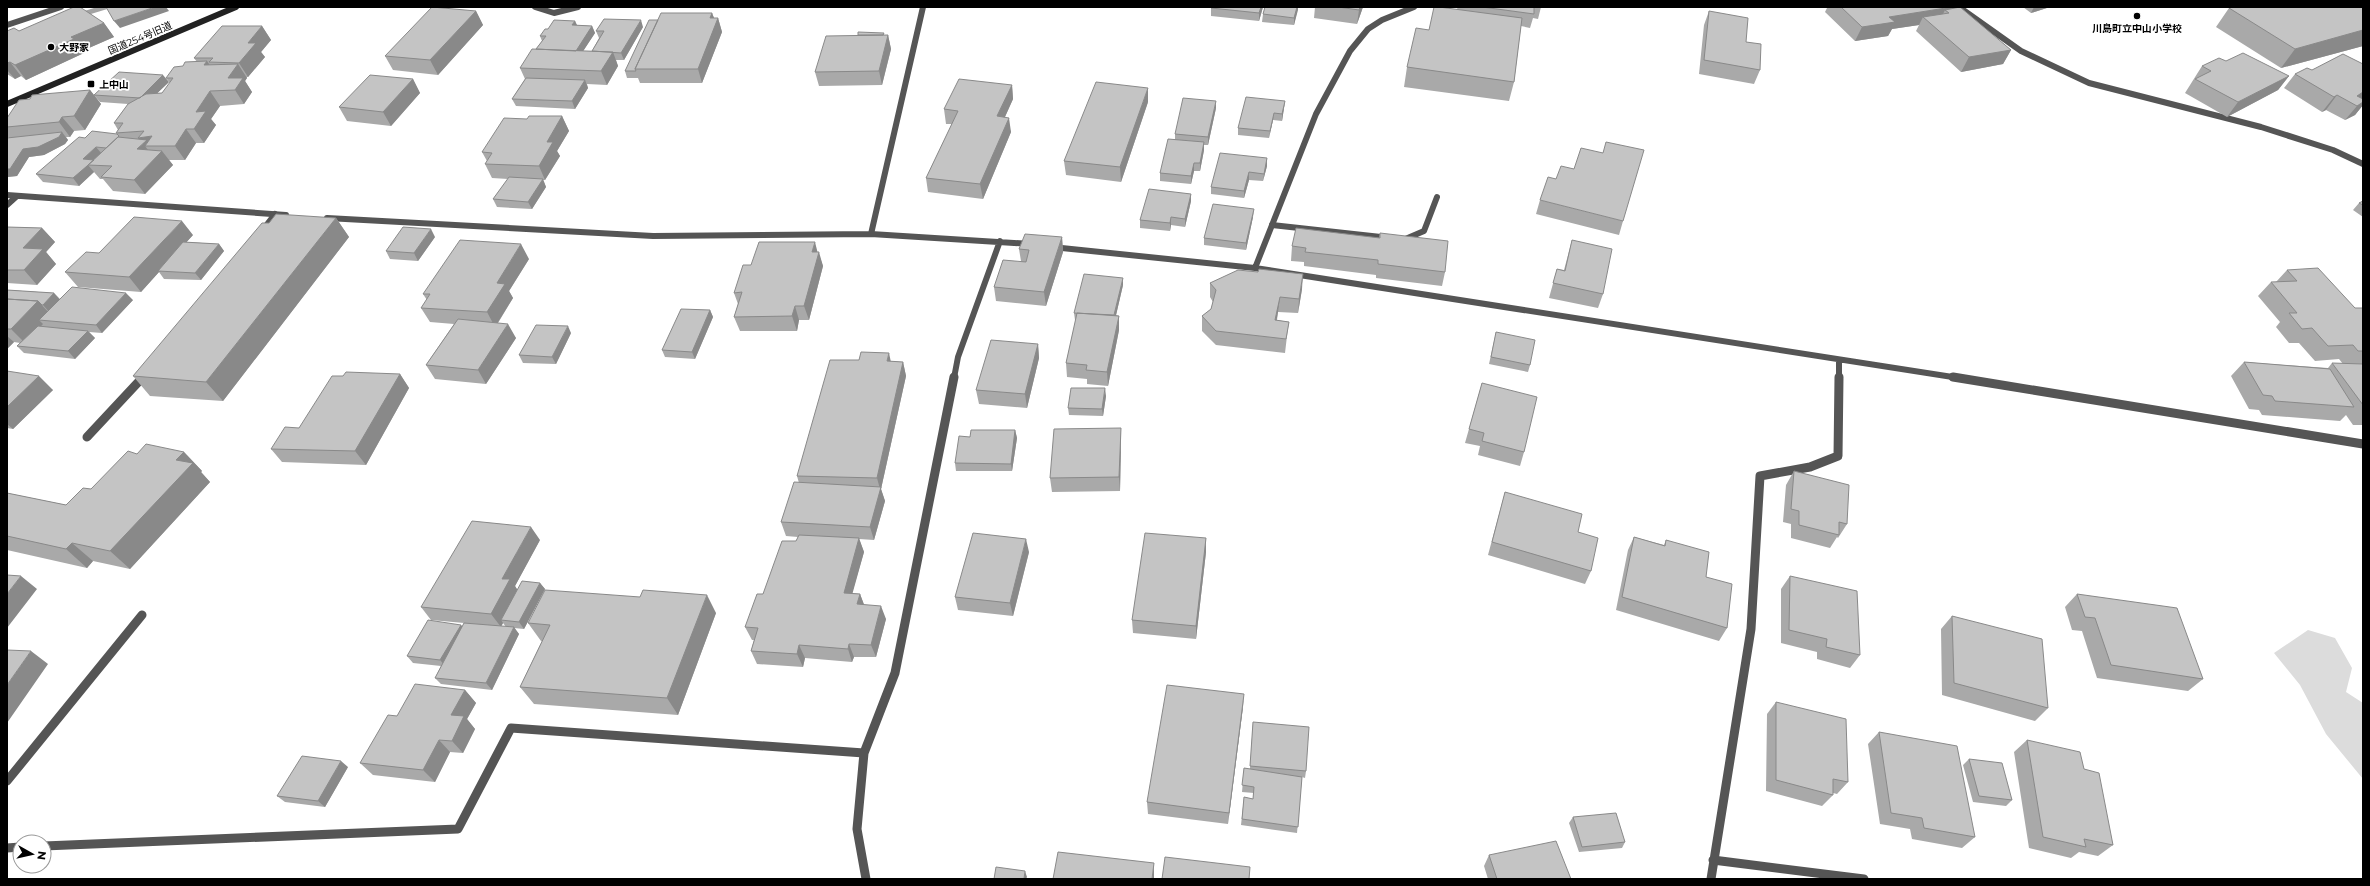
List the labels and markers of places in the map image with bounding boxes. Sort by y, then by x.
marker: 川島町立中山小学校 [2132,11,2142,21]
place label: 川島町立中山小学校 [2092,22,2182,35]
place label: 大野家 [59,41,89,54]
marker: 大野家 [46,42,56,52]
place label: 上中山 [99,78,129,91]
marker: 上中山 [86,79,96,89]

